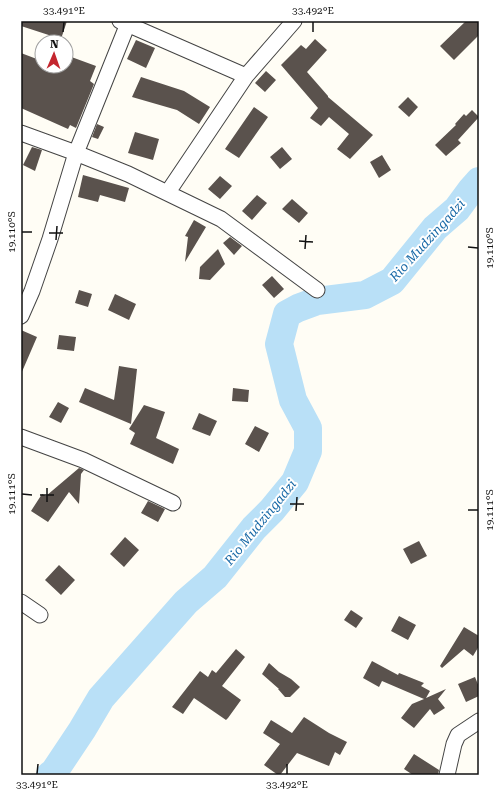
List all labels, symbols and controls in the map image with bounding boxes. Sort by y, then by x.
text: 33.491°E [43,5,85,16]
text: 33.492°E [292,5,334,16]
north arrow [34,34,74,74]
text: N [50,38,59,51]
water label: Rio Mudzingadzi [386,196,468,285]
text: 19.110°S [6,211,17,253]
text: 19.110°S [484,227,495,269]
text: 19.111°S [6,473,17,515]
water label: Rio Mudzingadzi [221,477,299,569]
text: 19.111°S [484,489,495,531]
text: 33.491°E [16,779,58,790]
text: 33.492°E [266,779,308,790]

